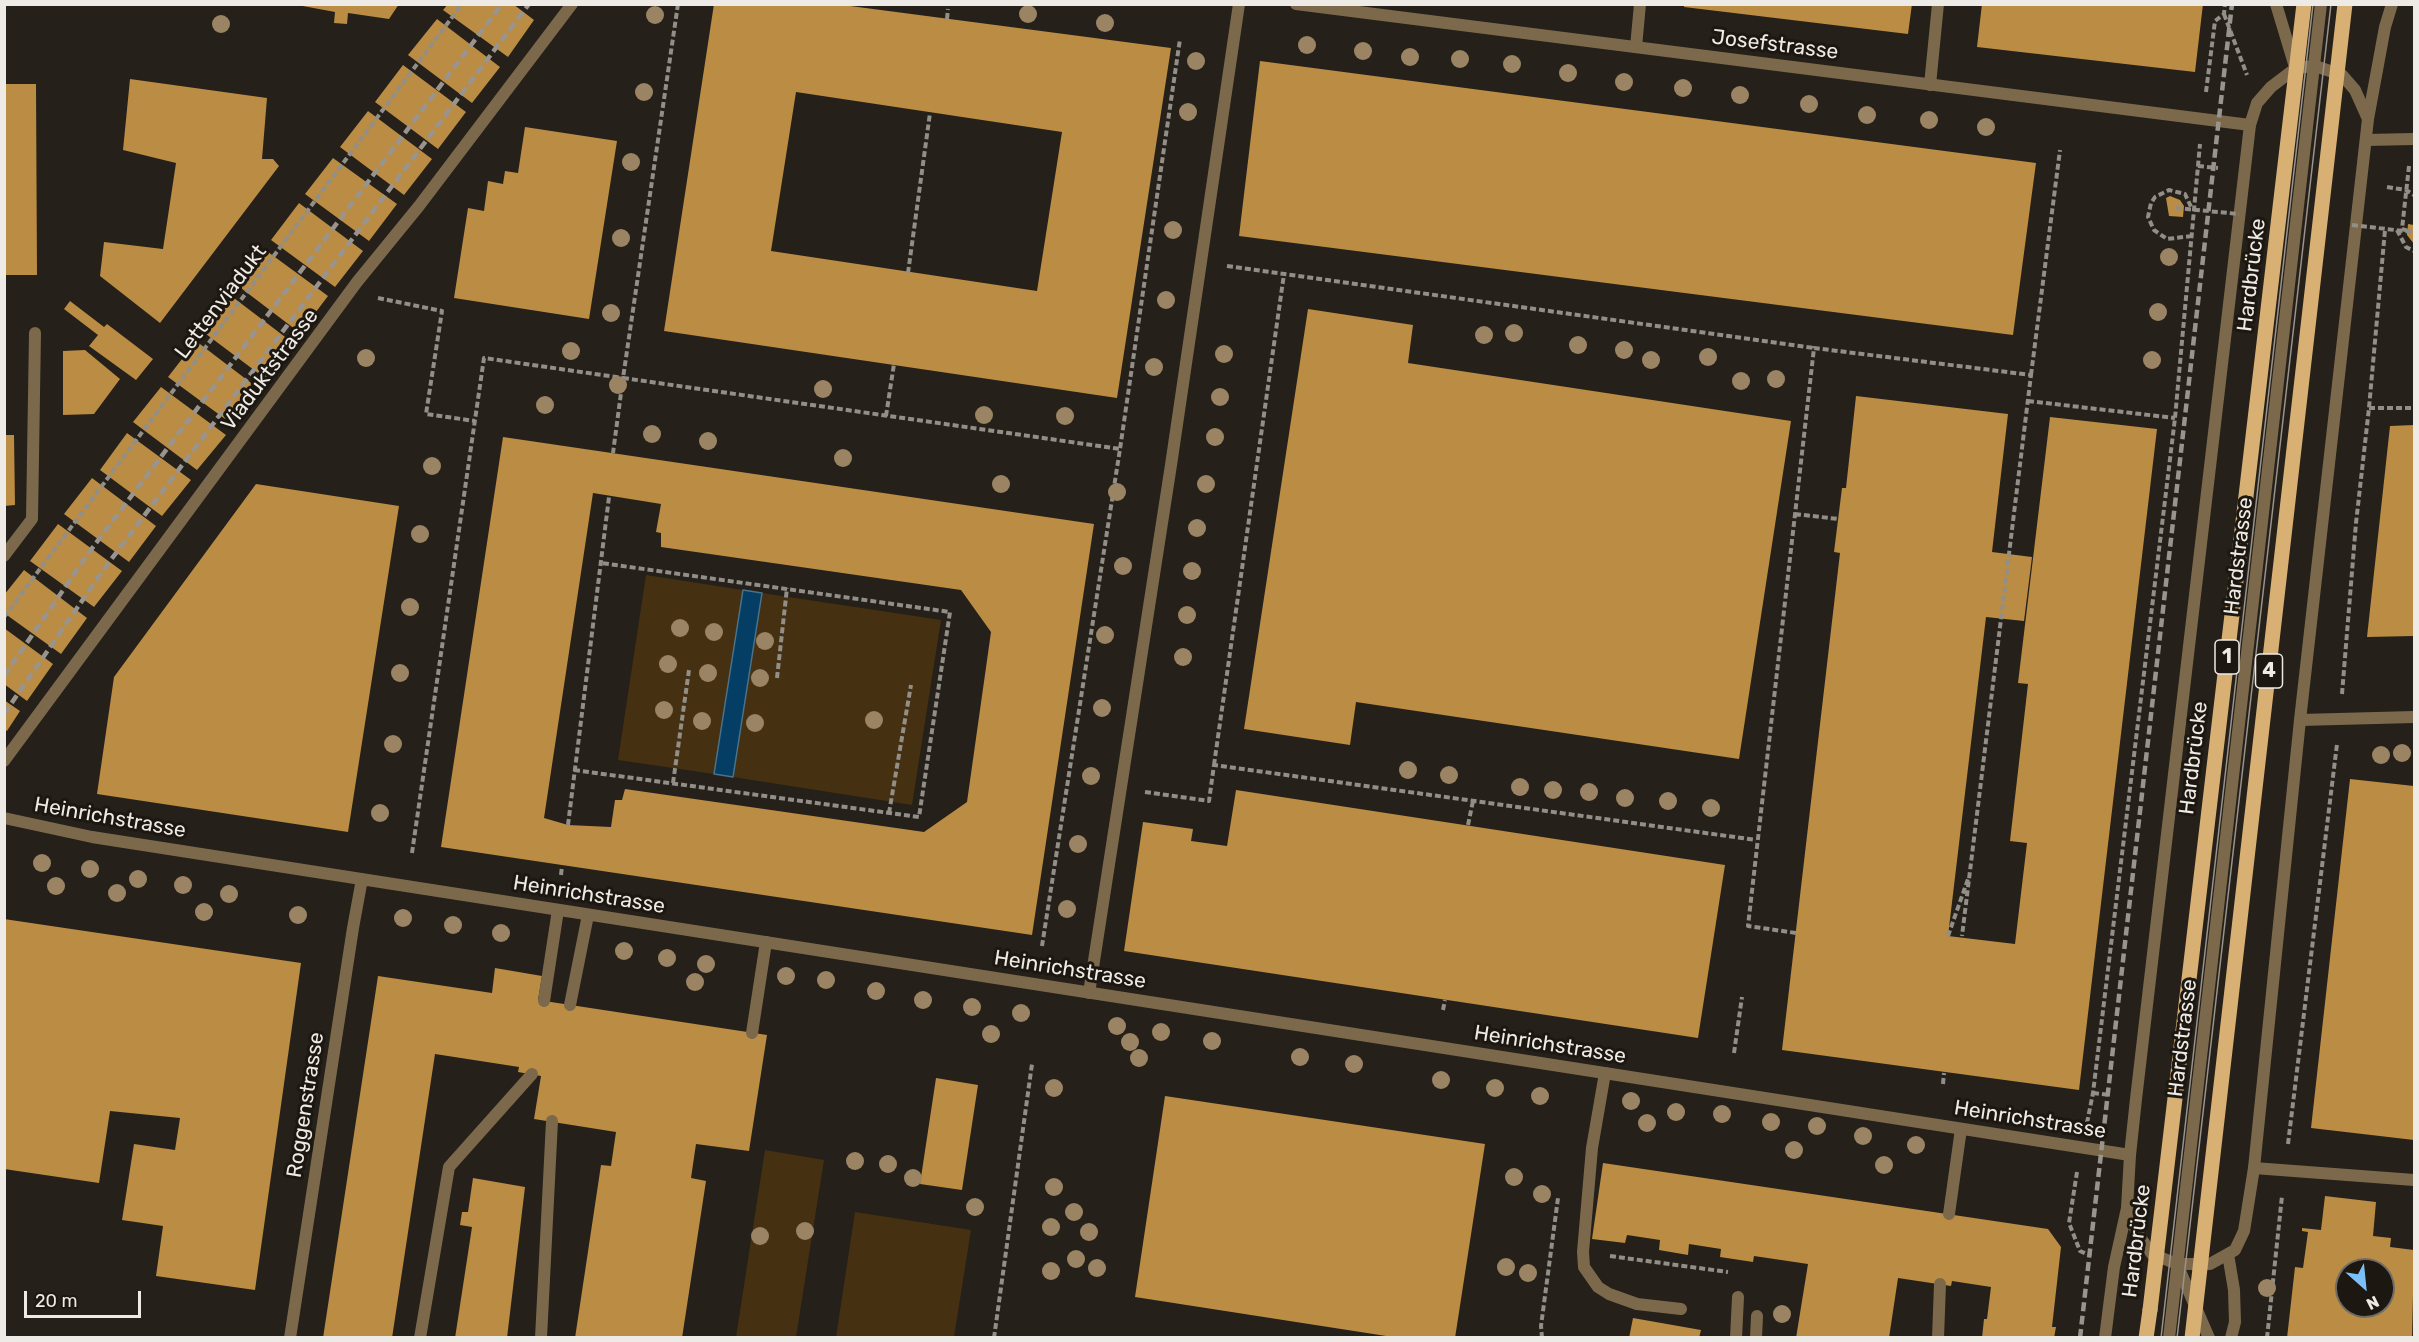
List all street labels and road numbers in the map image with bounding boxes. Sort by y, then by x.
street label: Josefstrasse [1710,25,1840,65]
street label: Hardbrücke [2233,217,2271,333]
street label: Lettenviadukt [170,240,272,364]
street label: Viaduktstrasse [216,304,324,436]
street label: Hardstrasse [2219,496,2259,616]
road number: 1 [2215,640,2239,674]
road number: 4 [2256,654,2282,688]
street label: Hardbrücke [2175,700,2213,816]
street label: Heinrichstrasse [32,792,188,844]
street label: Heinrichstrasse [511,871,667,919]
street label: Heinrichstrasse [992,946,1148,994]
street label: Hardstrasse [2163,978,2203,1098]
street label: Heinrichstrasse [1472,1021,1628,1069]
street label: Roggenstrasse [282,1031,330,1179]
street label: Heinrichstrasse [1952,1096,2108,1144]
street label: Hardbrücke [2118,1183,2156,1299]

